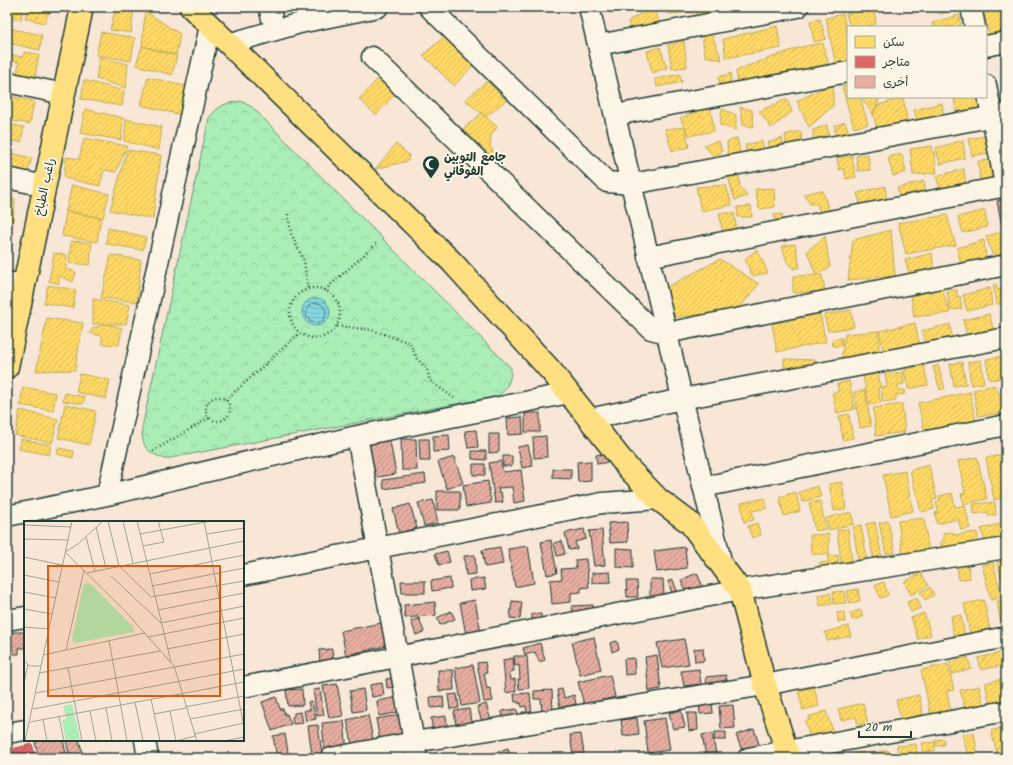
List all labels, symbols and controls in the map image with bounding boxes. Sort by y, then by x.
legend [847,26,987,98]
text: سكن [883,33,905,52]
text: متاجر [882,53,910,72]
text: أخرى [883,73,908,92]
place label: جامع التوبين الفوقاني [444,148,506,182]
mosque icon: جامع التوبين الفوقاني [421,154,441,179]
street label: راغب الطباخ [30,156,60,218]
inset map [24,521,244,741]
scale bar [859,713,911,739]
text: 20 m [865,718,893,737]

